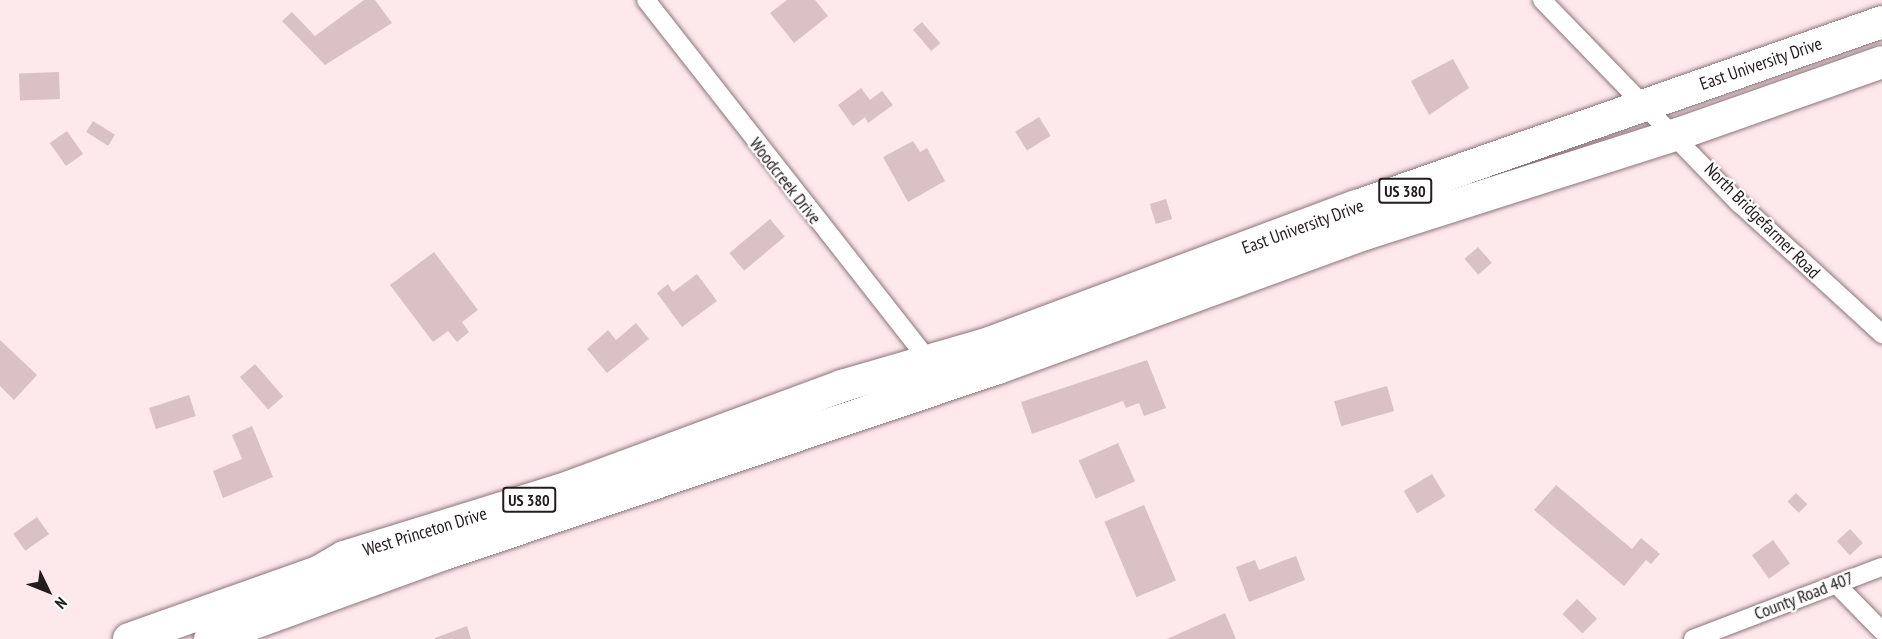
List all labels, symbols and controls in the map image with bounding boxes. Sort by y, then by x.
street label: East University Drive [1697,33,1825,95]
street label: Woodcreek Drive [744,133,826,229]
street label: North Bridgefarmer Road [1699,158,1825,284]
road number: US 380 [1378,178,1432,204]
street label: East University Drive [1239,195,1367,259]
road number: US 380 [502,487,556,513]
street label: West Princeton Drive [360,503,490,561]
north arrow [18,561,78,621]
street label: County Road 407 [1751,567,1857,625]
text: N [51,593,71,613]

